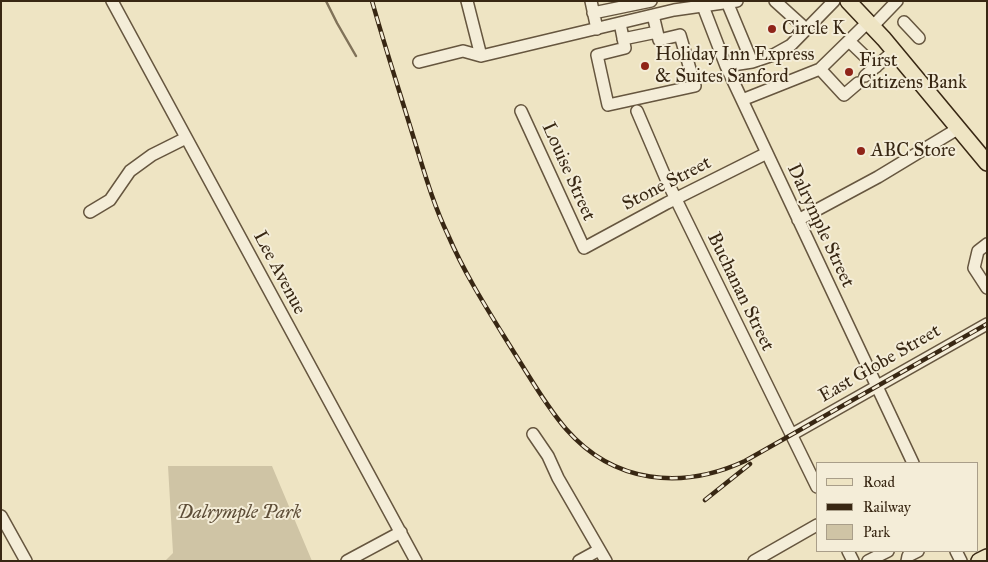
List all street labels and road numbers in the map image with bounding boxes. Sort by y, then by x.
street label: Louise Street [536,119,600,225]
street label: Stone Street [619,152,715,216]
street label: Dalrymple Street [781,161,859,291]
street label: Lee Avenue [248,227,310,319]
street label: Buchanan Street [701,229,779,355]
street label: East Globe Street [815,320,945,408]

